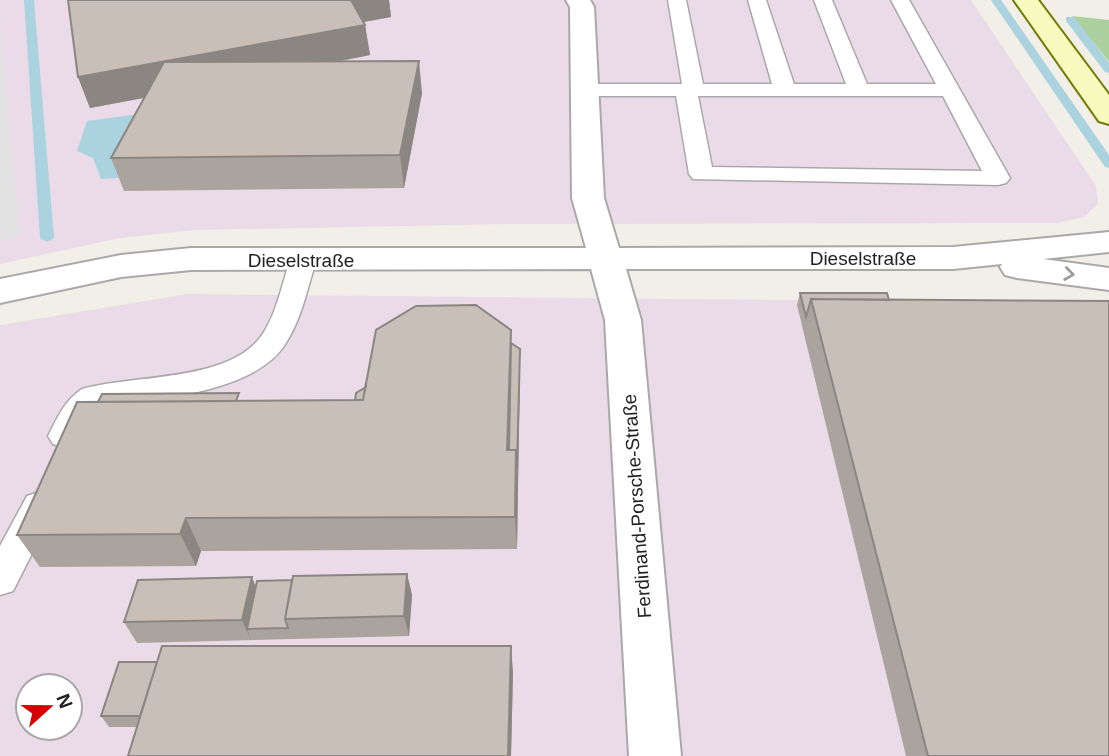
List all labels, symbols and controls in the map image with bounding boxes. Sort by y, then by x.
street label: Dieselstraße [810,248,916,269]
street label: Dieselstraße [248,250,354,271]
one-way arrow [1063,266,1075,281]
street label: Ferdinand-Porsche-Straße [619,393,655,619]
north arrow [14,672,84,742]
text: N [52,691,77,711]

